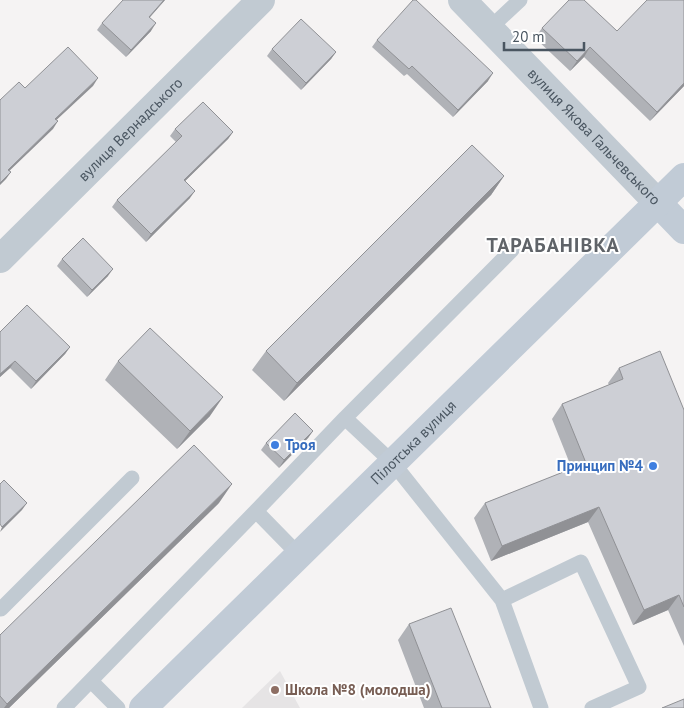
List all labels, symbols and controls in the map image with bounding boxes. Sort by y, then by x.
scale bar [504,20,584,52]
text: 20 m [512,27,545,46]
street label: вулиця Якова Гальчевського [524,64,665,209]
street label: вулиця Вернадського [74,73,187,185]
district label: ТАРАБАНІВКА [486,232,620,258]
street label: Пілотська вулиця [366,396,460,488]
place label: Троя [285,435,315,454]
marker: Троя [269,439,281,451]
place label: Принцип №4 [557,456,643,475]
marker: Принцип №4 [647,460,659,472]
place label: Школа №8 (молодша) [285,680,431,699]
marker: Школа №8 (молодша) [269,684,281,696]

